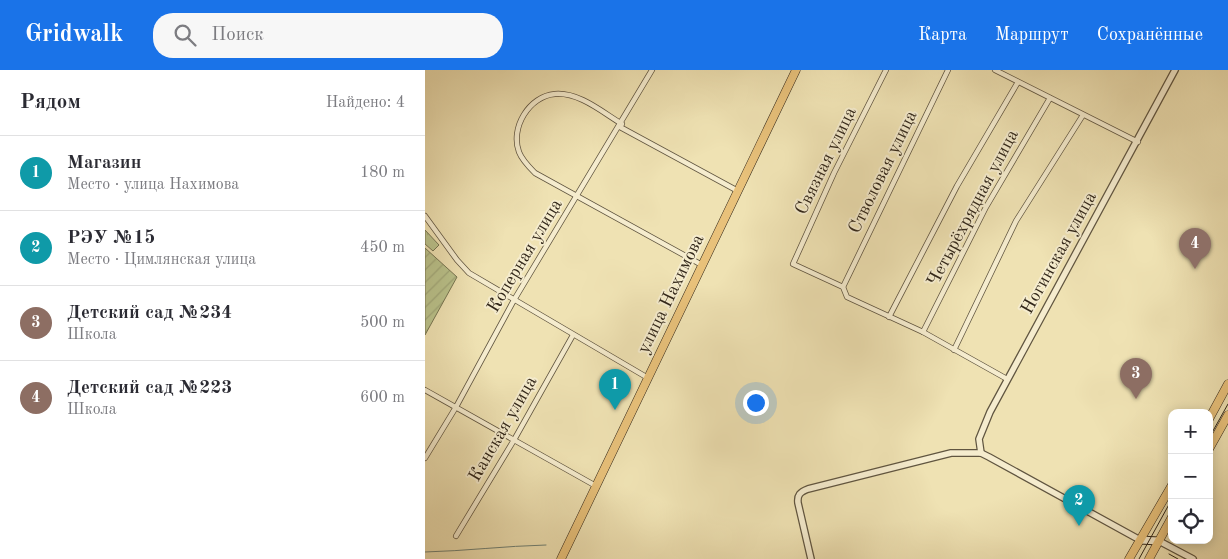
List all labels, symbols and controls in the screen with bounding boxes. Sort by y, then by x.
search box [153,13,503,58]
icon: search [171,21,199,49]
text: Gridwalk [25,23,123,47]
text: Поиск [211,26,264,45]
text: Карта [918,26,967,44]
text: Маршрут [995,26,1069,44]
text: Сохранённые [1097,26,1203,44]
text: Рядом [20,92,81,113]
text: Найдено: 4 [326,95,405,111]
street label: Связная улица [792,104,860,218]
street label: Стволовая улица [846,108,921,236]
street label: Четырёхрядная улица [924,127,1022,289]
text: Магазин [67,154,141,173]
text: 1 [31,165,41,181]
text: 180 m [360,165,405,181]
text: Место · улица Нахимова [67,177,239,193]
street label: Ногинская улица [1018,189,1100,317]
street label: Коперная улица [484,196,566,316]
pin: 4 [1179,228,1211,269]
text: РЭУ №15 [67,229,155,248]
street label: улица Нахимова [634,232,708,356]
text: 2 [31,240,41,256]
text: 450 m [360,240,405,256]
text: Место · Цимлянская улица [67,252,256,268]
text: Детский сад №234 [67,304,232,323]
text: 3 [31,315,41,331]
text: 500 m [360,315,405,331]
text: Школа [67,327,117,343]
pin: 3 [1120,358,1152,399]
pin: 1 [599,369,631,410]
street label: Канская улица [466,373,540,485]
text: Детский сад №223 [67,379,232,398]
text: 4 [31,390,41,406]
text: 600 m [360,390,405,406]
your location [743,390,769,416]
text: Школа [67,402,117,418]
map controls [1168,409,1213,544]
button: + [1168,409,1213,454]
button: − [1168,454,1213,499]
pin: 2 [1063,485,1095,526]
button: locate [1168,499,1213,544]

